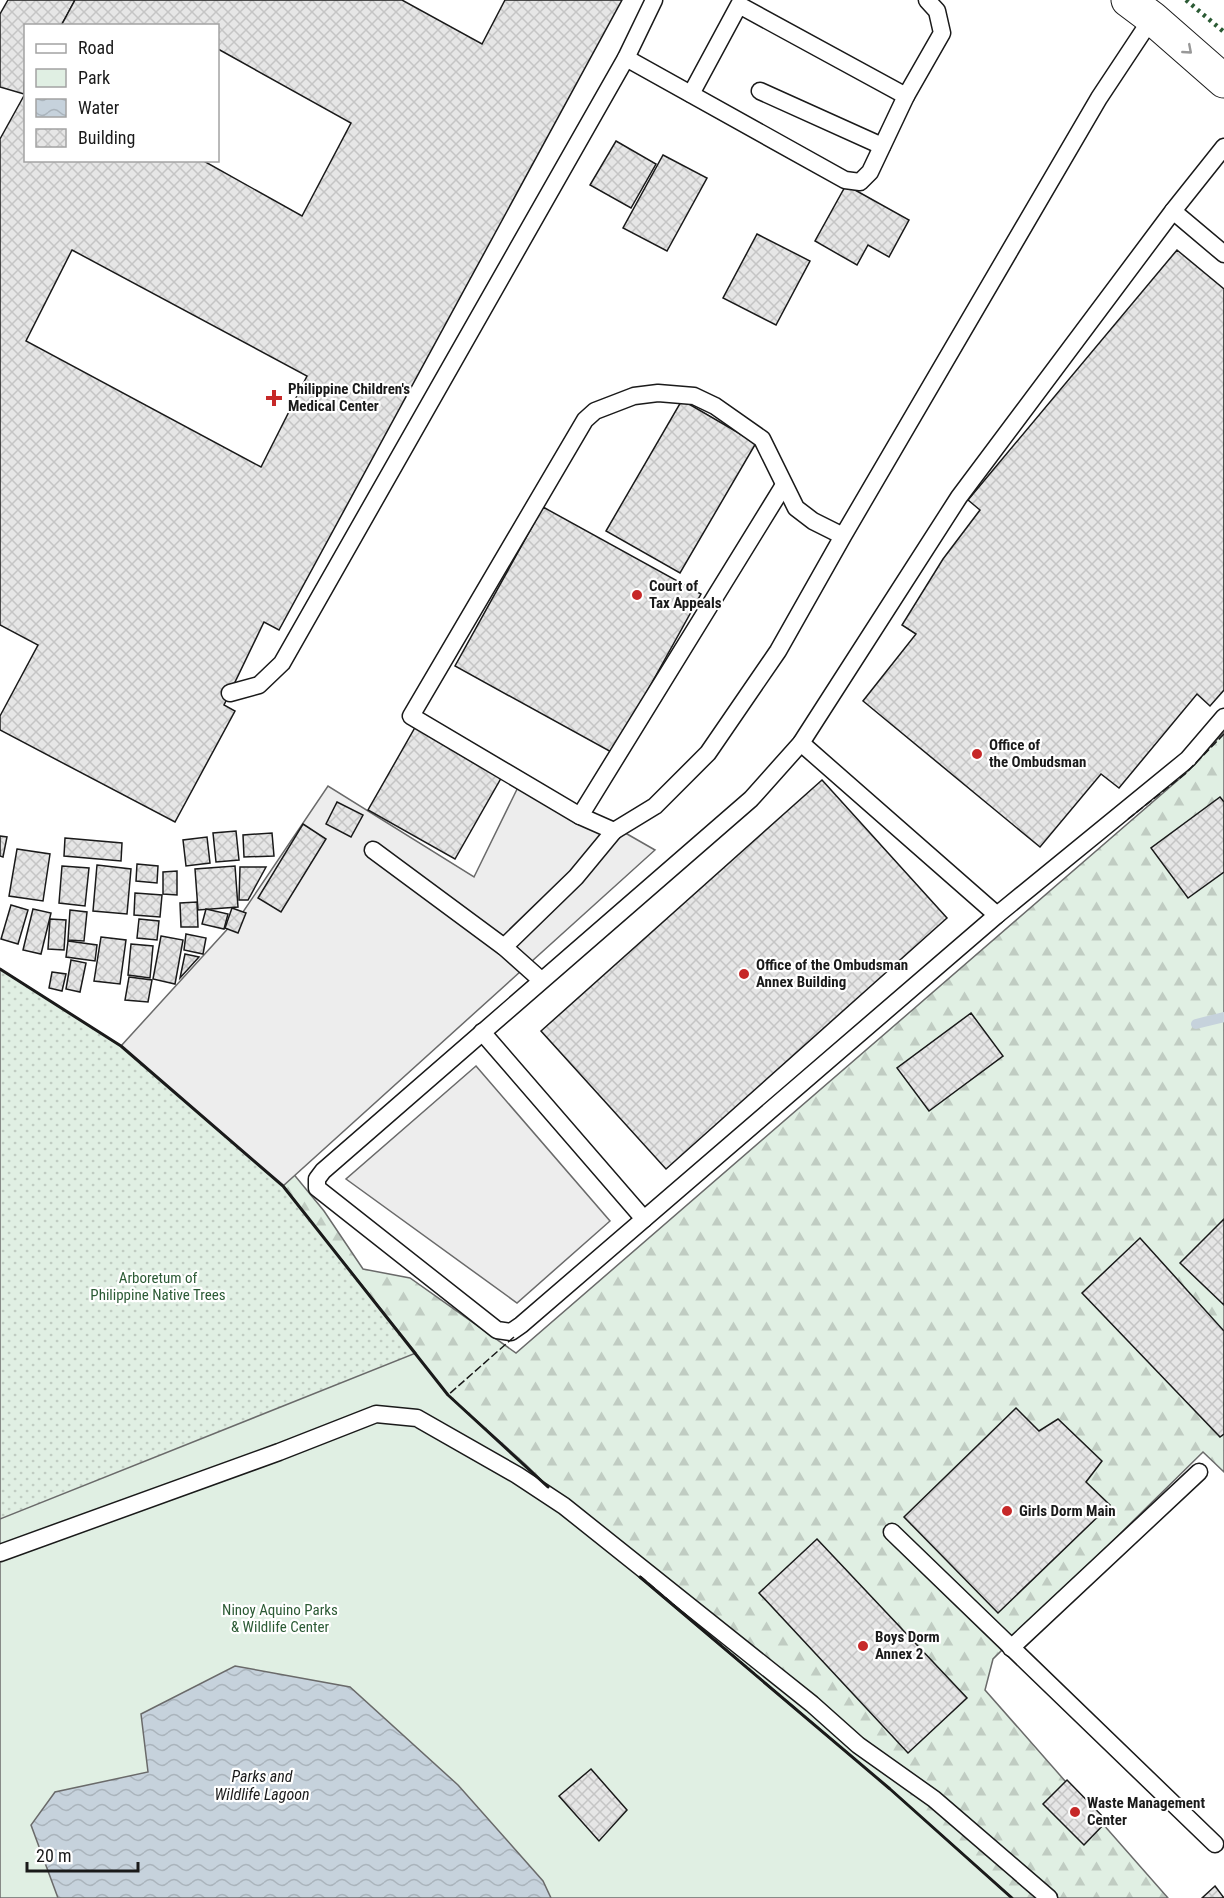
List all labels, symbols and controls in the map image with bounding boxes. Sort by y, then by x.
legend [24,24,219,162]
text: Road [78,37,114,58]
one-way arrow [1181,43,1192,54]
text: Park [78,67,110,88]
text: Water [78,97,120,118]
text: Building [78,127,135,148]
place label: Philippine Children's Medical Center [288,380,410,415]
marker: Philippine Children's Medical Center [265,389,283,407]
place label: Court of Tax Appeals [649,577,722,612]
marker: Court of Tax Appeals [630,588,644,602]
place label: Office of the Ombudsman [989,736,1086,771]
marker: Office of the Ombudsman [970,747,984,761]
place label: Office of the Ombudsman Annex Building [756,956,908,991]
marker: Office of the Ombudsman Annex Building [737,967,751,981]
park label: Arboretum of Philippine Native Trees [90,1269,226,1304]
place label: Girls Dorm Main [1019,1502,1116,1520]
marker: Girls Dorm Main [1000,1504,1014,1518]
park label: Ninoy Aquino Parks & Wildlife Center [222,1601,338,1636]
place label: Boys Dorm Annex 2 [875,1628,940,1663]
marker: Boys Dorm Annex 2 [856,1639,870,1653]
water label: Parks and Wildlife Lagoon [215,1767,309,1804]
place label: Waste Management Center [1087,1794,1205,1829]
marker: Waste Management Center [1068,1805,1082,1819]
scale bar [27,1835,138,1873]
text: 20 m [36,1845,71,1866]

